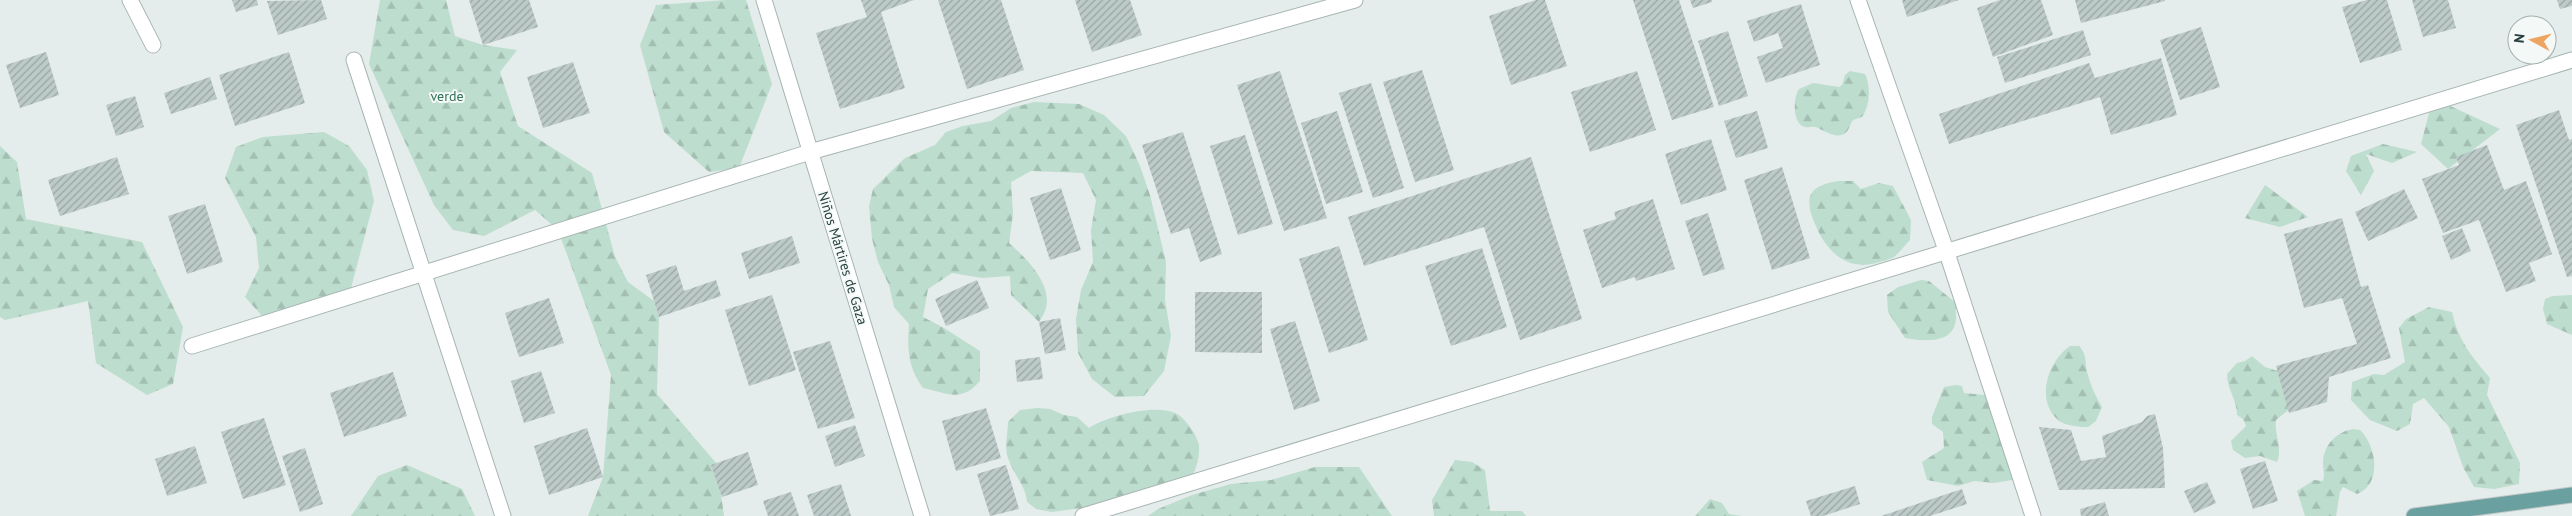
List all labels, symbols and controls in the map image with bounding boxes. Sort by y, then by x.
north arrow [2507,15,2557,65]
text: N [2510,33,2529,44]
park label: verde [430,87,464,105]
street label: Niños Mártires de Gaza [814,189,872,327]

